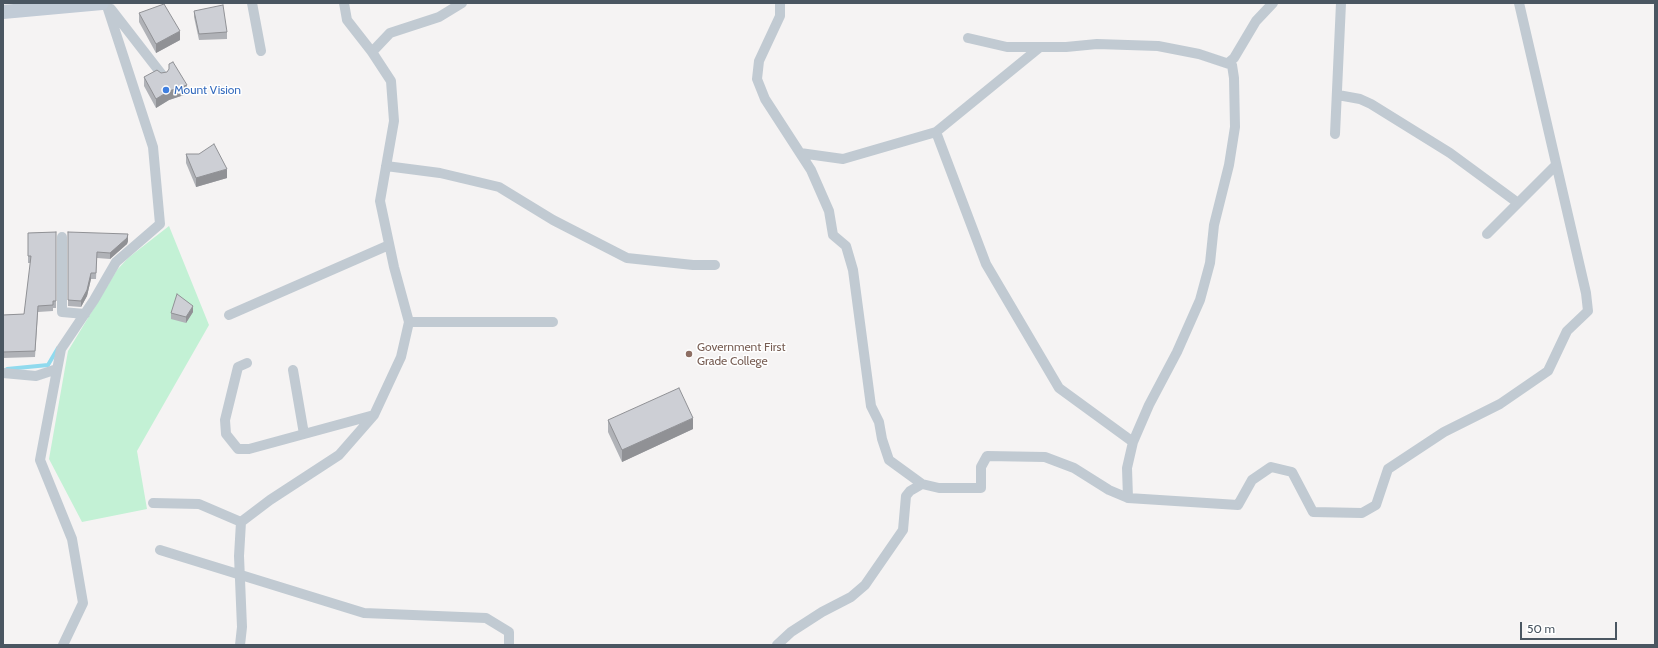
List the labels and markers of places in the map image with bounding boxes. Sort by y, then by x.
place label: Mount Vision [174,83,241,97]
marker: Mount Vision [161,85,171,95]
place label: Government First Grade College [697,340,785,368]
marker: Government First Grade College [684,349,694,359]

